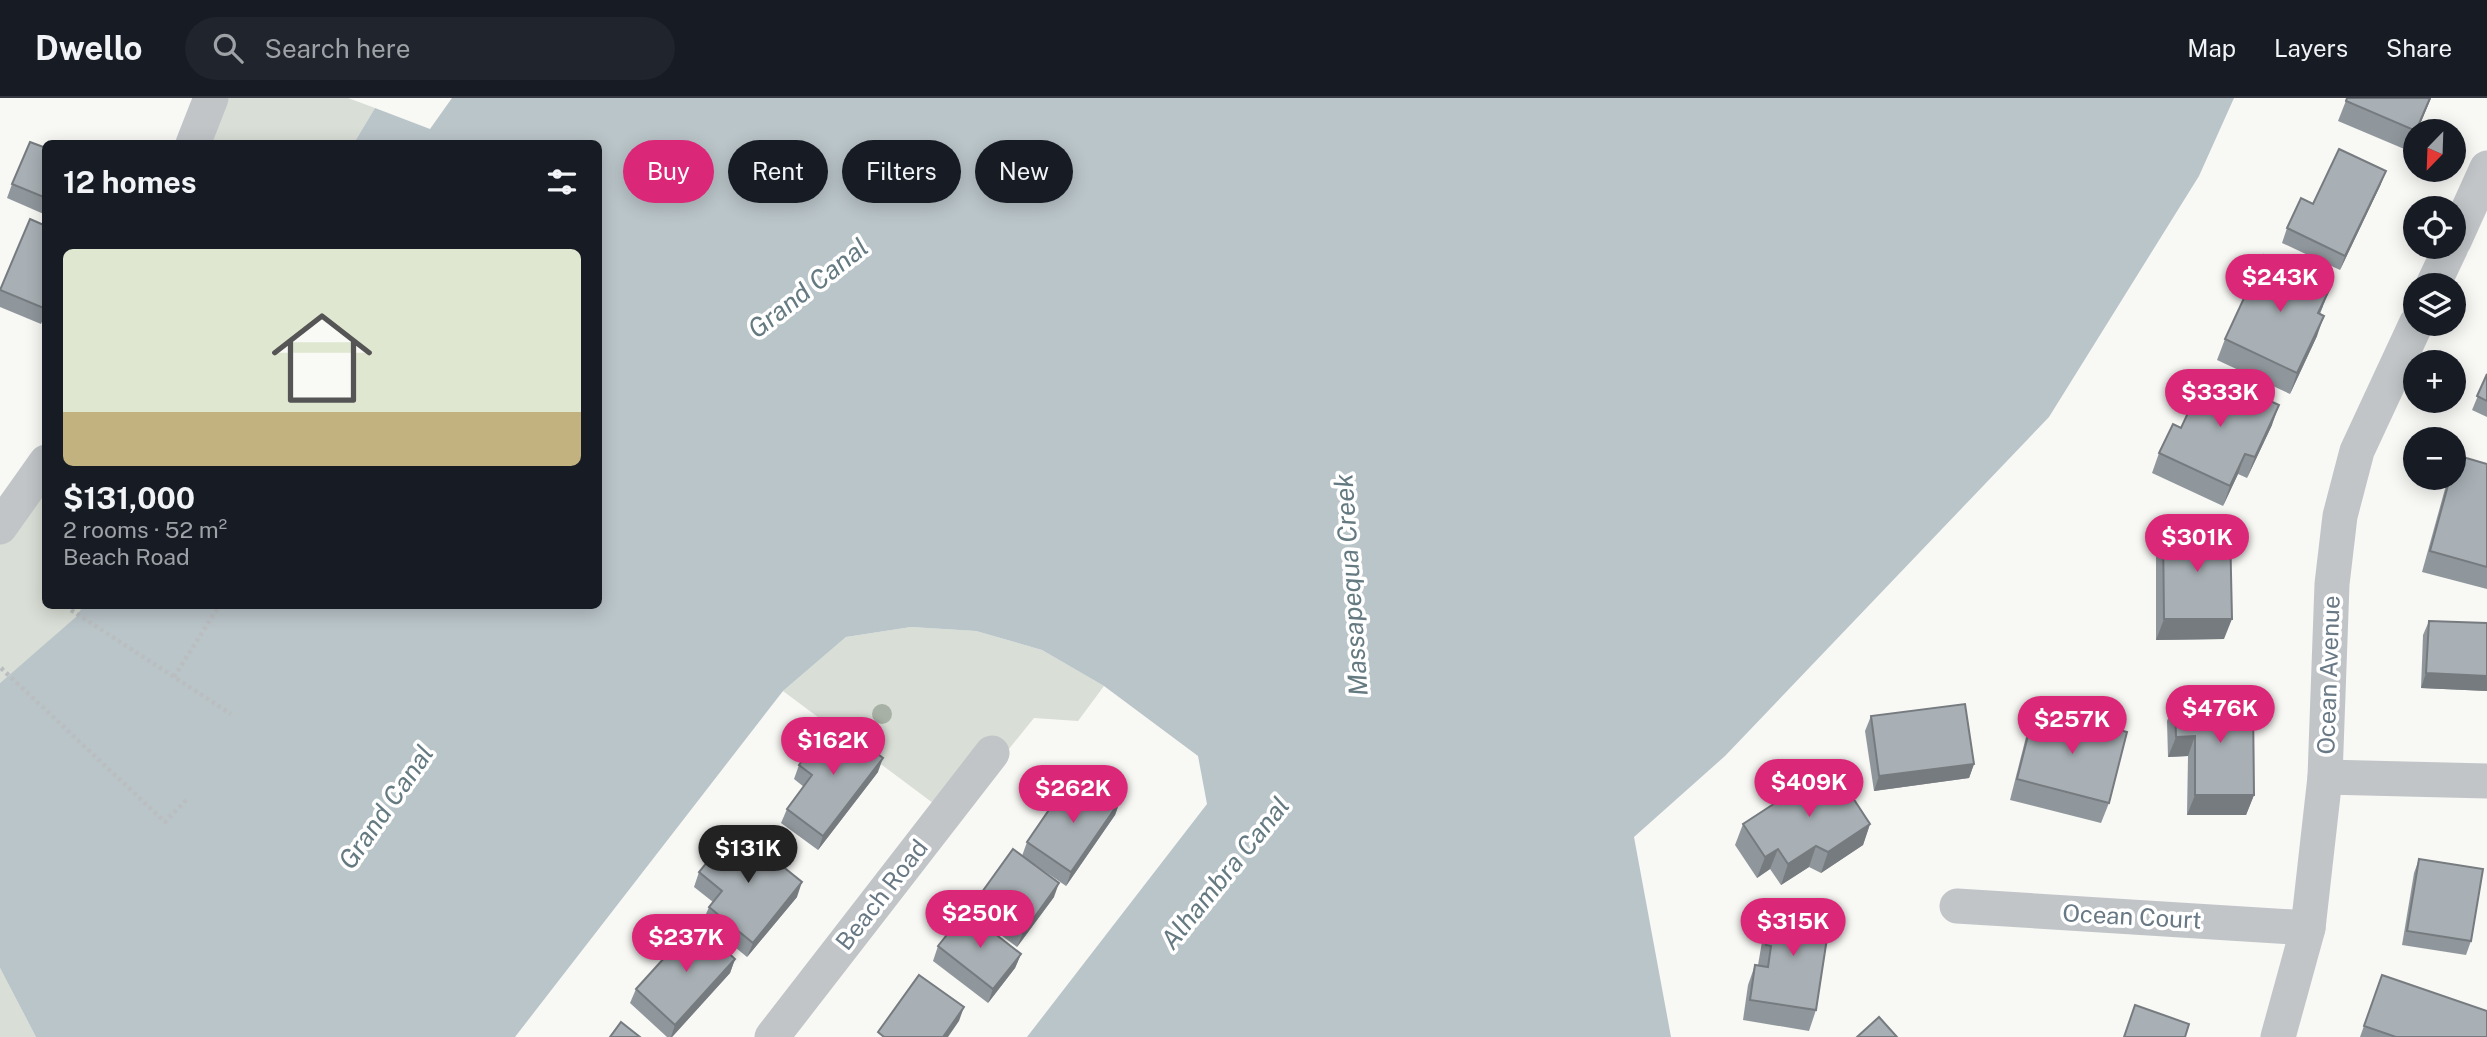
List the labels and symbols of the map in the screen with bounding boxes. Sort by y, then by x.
north arrow [2403,119,2466,182]
water label: Grand Canal [741,231,874,344]
pin: $243K [2231,254,2329,314]
pin: $333K [2171,370,2269,429]
water label: Massapequa Creek [1327,473,1374,697]
pin: $301K [2148,514,2246,574]
street label: Ocean Avenue [2311,595,2345,755]
pin: $476K [2171,686,2269,745]
pin: $257K [2023,696,2121,756]
pin: $162K [784,718,882,777]
water label: Grand Canal [331,739,440,875]
pin: $409K [1760,760,1858,819]
pin: $262K [1024,766,1122,825]
water label: Alhambra Canal [1154,790,1295,955]
pin: $131K [699,826,797,885]
street label: Beach Road [829,834,933,955]
pin: $250K [931,890,1029,950]
pin: $315K [1744,898,1842,958]
street label: Ocean Court [2062,898,2202,934]
pin: $237K [637,914,735,974]

